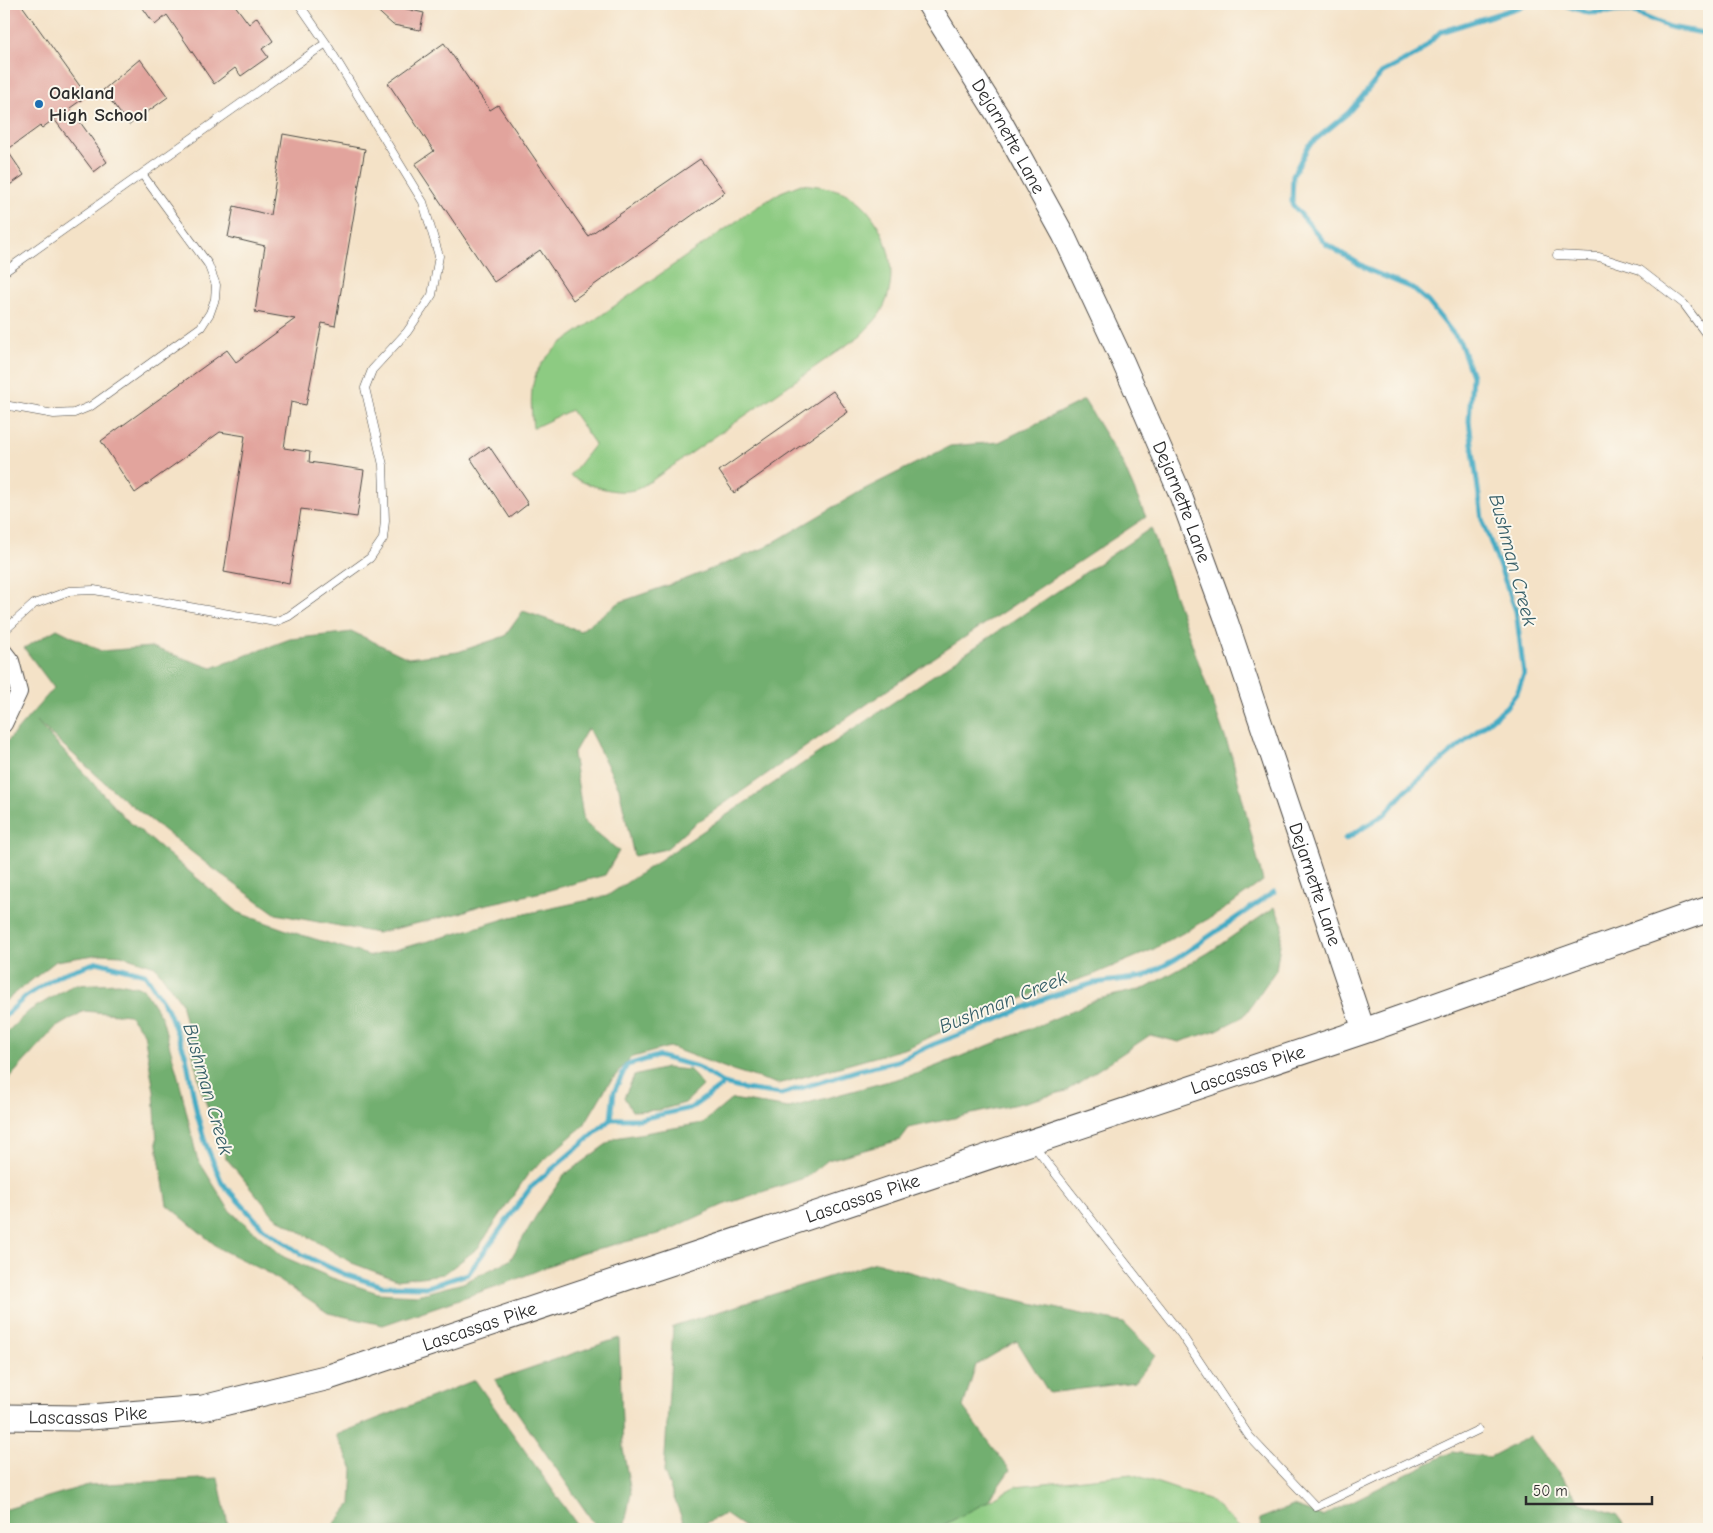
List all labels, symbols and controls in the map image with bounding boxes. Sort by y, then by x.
street label: Dejarnette Lane [967,75,1050,198]
place label: Oakland High School [49,82,148,126]
marker: Oakland High School [33,98,45,110]
street label: Dejarnette Lane [1148,438,1215,566]
water label: Bushman Creek [1484,491,1542,629]
street label: Dejarnette Lane [1284,820,1346,949]
water label: Bushman Creek [936,966,1071,1038]
water label: Bushman Creek [178,1020,238,1158]
street label: Lascassas Pike [1188,1041,1308,1099]
street label: Lascassas Pike [803,1169,923,1228]
street label: Lascassas Pike [420,1297,540,1356]
street label: Lascassas Pike [28,1401,148,1429]
scale bar [1526,1473,1652,1505]
text: 50 m [1533,1482,1568,1500]

